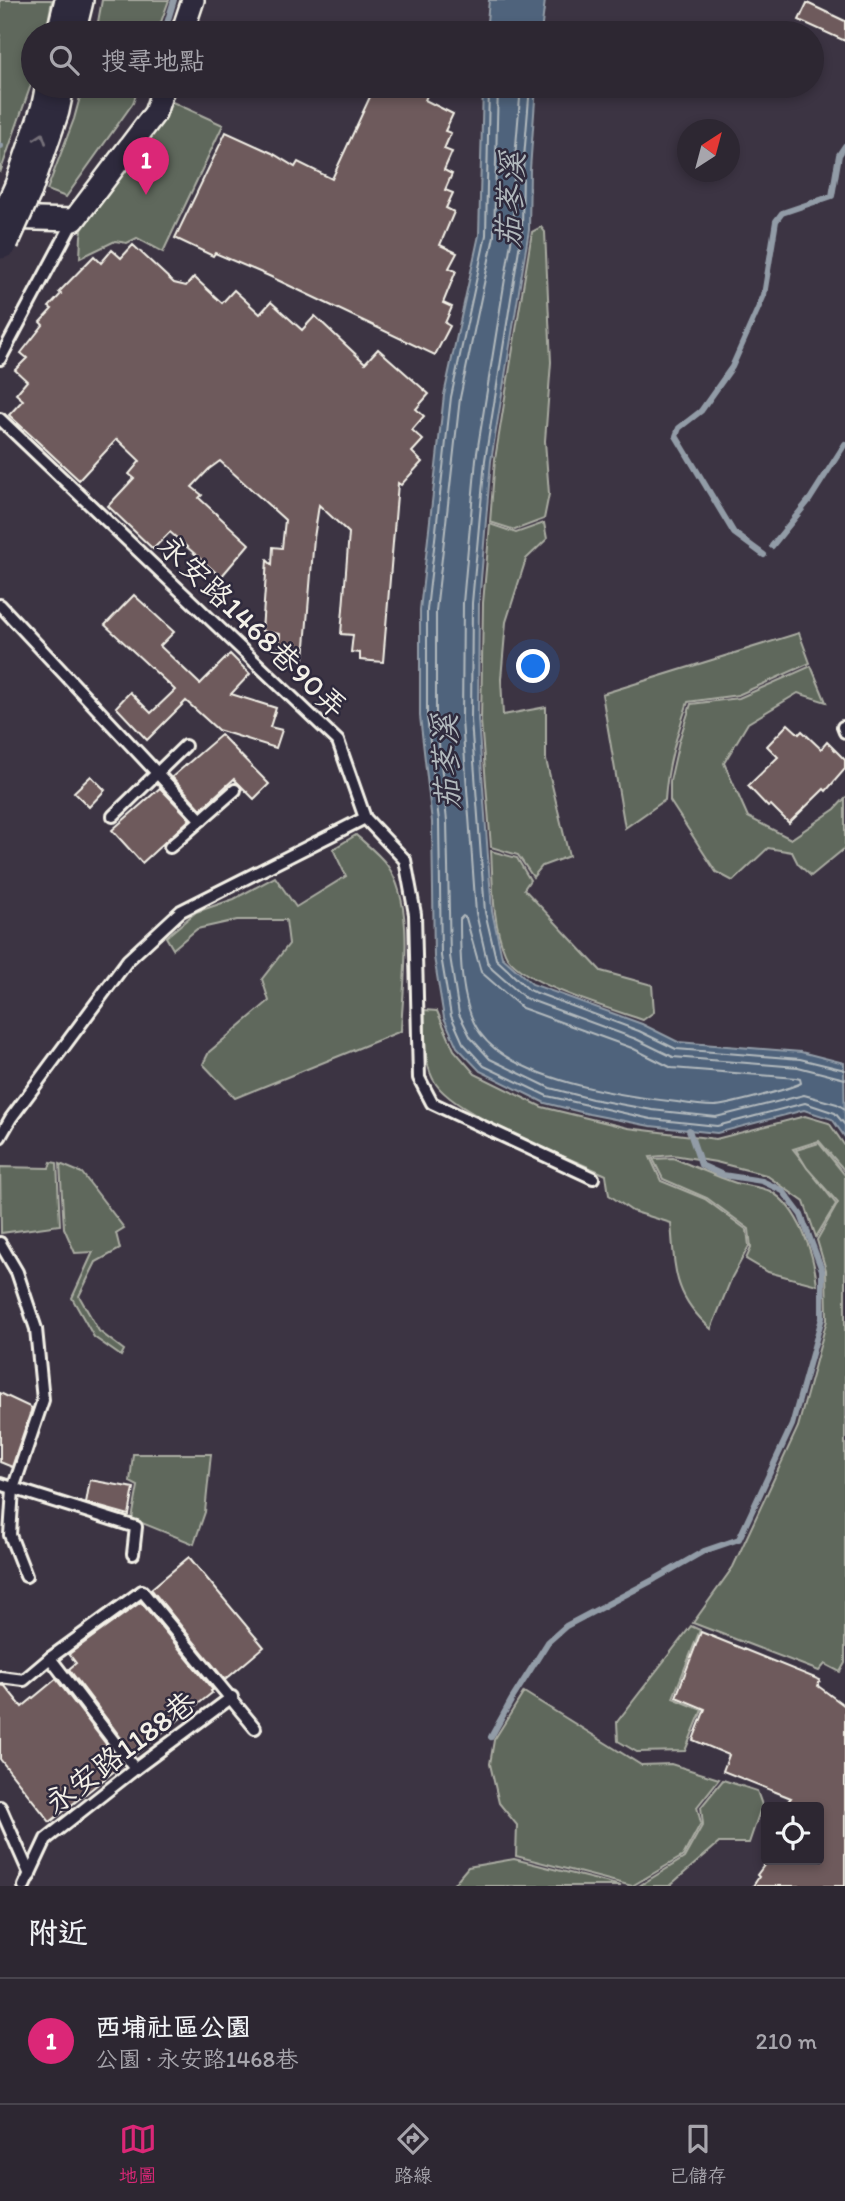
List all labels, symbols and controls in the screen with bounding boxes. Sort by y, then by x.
search box [21,21,824,98]
icon: search [45,41,83,79]
text: 搜尋地點 [101,45,205,77]
north arrow [677,119,740,182]
one-way arrow [33,132,47,144]
pin: 1 [123,137,169,195]
water label: 茄苳溪 [489,149,532,249]
street label: 永安路1468巷90弄 [151,526,355,726]
your location [516,649,550,683]
water label: 茄苳溪 [425,711,467,811]
street label: 永安路1188巷 [37,1683,203,1821]
map controls [761,1802,824,1865]
button: locate [761,1802,824,1865]
text: 附近 [28,1914,88,1951]
text: 西埔社區公園 [95,2011,251,2043]
text: 1 [46,2027,56,2055]
text: 210 m [756,2027,817,2055]
text: 公園 · 永安路1468巷 [95,2045,298,2073]
tab: 地圖 [119,2120,157,2187]
tab: 路線 [394,2120,432,2187]
tab: 已儲存 [669,2120,726,2187]

